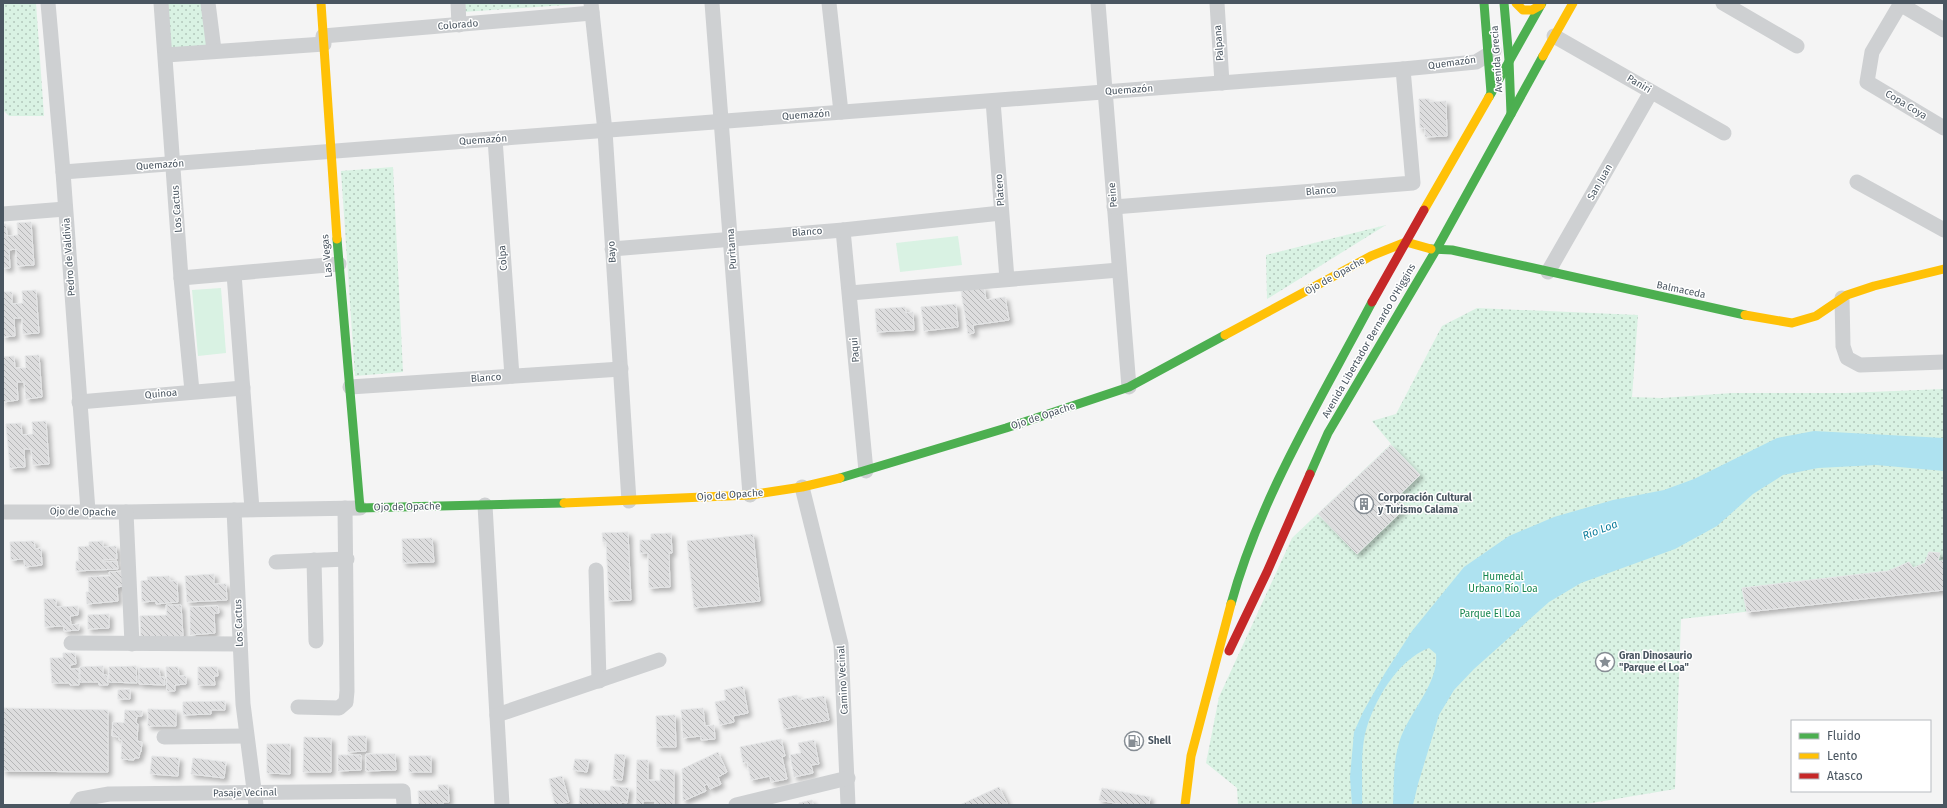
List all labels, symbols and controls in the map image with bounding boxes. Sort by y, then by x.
street label: Colorado [437,17,479,33]
street label: Palpana [1212,25,1226,61]
street label: Avenida Grecia [1489,25,1505,93]
street label: Quemazón [1427,54,1477,72]
street label: Paniri [1625,72,1653,96]
street label: Quemazón [1105,82,1153,98]
street label: Copa Coya [1883,88,1929,122]
street label: Quemazón [782,107,830,123]
street label: Quemazón [459,132,507,148]
street label: Quemazón [136,157,184,173]
street label: San Juan [1585,162,1615,202]
street label: Platero [993,173,1007,207]
street label: Peine [1106,182,1120,208]
street label: Los Cactus [169,184,185,233]
street label: Blanco [1305,184,1337,198]
street label: Pedro de Valdivia [60,217,78,297]
street label: Blanco [791,225,823,239]
street label: Puritama [725,228,739,270]
street label: Las Vegas [319,234,335,278]
street label: Bayo [605,240,619,263]
street label: Colpa [496,245,510,271]
street label: Ojo de Opache [1303,255,1367,297]
street label: Avenida Libertador Bernardo O'Higgins [1320,261,1418,420]
street label: Balmaceda [1655,279,1707,301]
street label: Paqui [848,337,862,363]
street label: Blanco [470,371,502,385]
street label: Quinoa [144,387,178,401]
street label: Ojo de Opache [1009,400,1077,432]
street label: Ojo de Opache [696,487,764,503]
place label: Corporación Cultural y Turismo Calama [1377,491,1472,516]
building icon: Corporación Cultural y Turismo Calama [1353,493,1375,515]
street label: Ojo de Opache [374,500,440,514]
street label: Ojo de Opache [50,505,116,519]
water label: Río Loa [1581,517,1619,543]
park label: Humedal Urbano Río Loa [1468,571,1538,595]
street label: Los Cactus [232,599,246,647]
park label: Parque El Loa [1460,608,1520,620]
street label: Camino Vecinal [835,645,851,715]
place label: Gran Dinosaurio "Parque el Loa" [1619,650,1692,674]
place icon: Gran Dinosaurio "Parque el Loa" [1594,651,1616,673]
legend [1791,720,1931,792]
text: Fluido [1827,729,1861,743]
fuel station icon: Shell [1123,730,1145,752]
place label: Shell [1148,735,1171,747]
text: Lento [1827,749,1857,763]
text: Atasco [1827,769,1863,783]
street label: Pasaje Vecinal [213,786,277,800]

